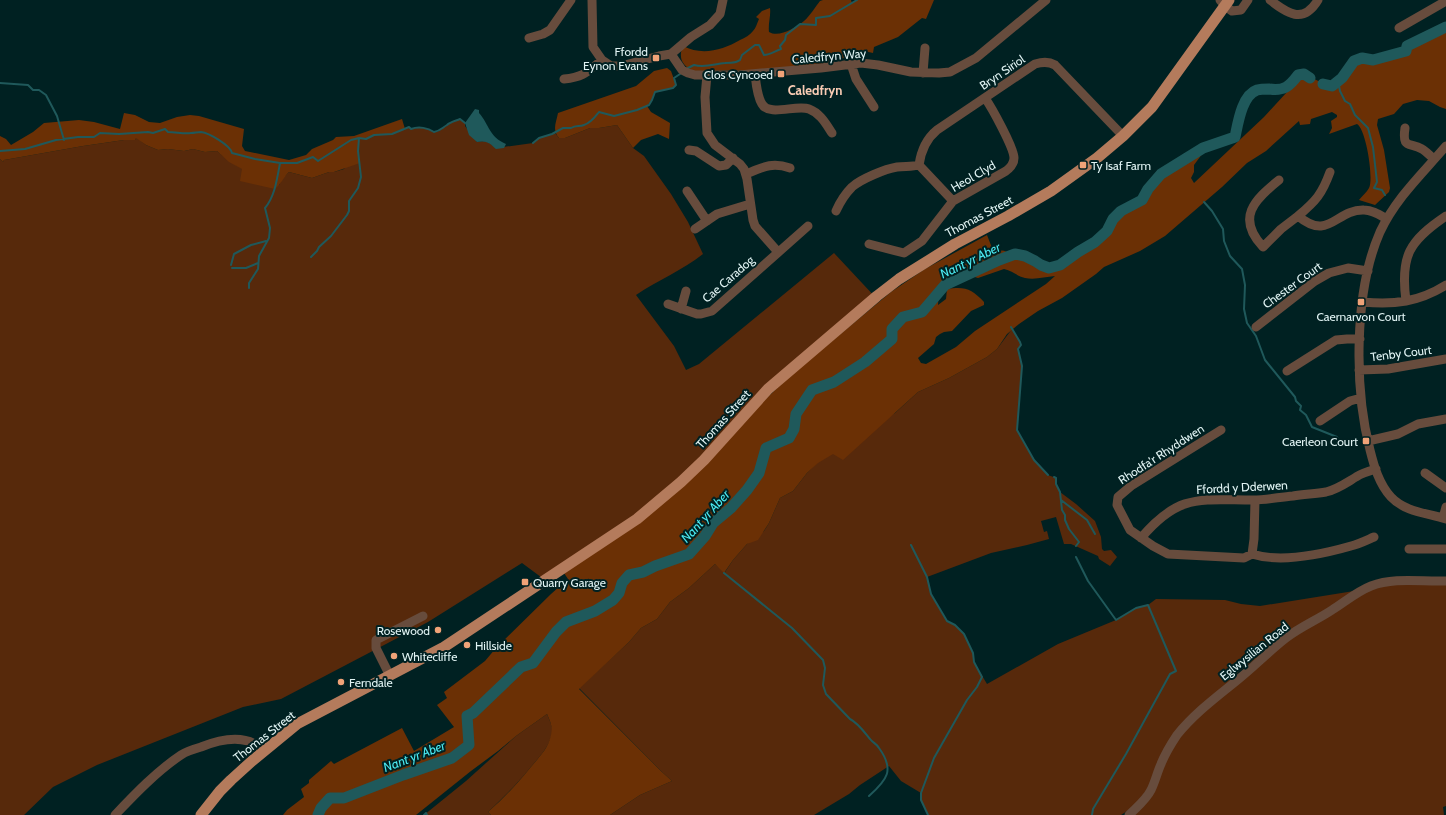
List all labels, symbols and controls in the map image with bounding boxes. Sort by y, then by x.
place label: Ffordd Eynon Evans [583,44,648,73]
street label: Caledfryn Way [791,45,867,67]
street label: Bryn Siriol [976,51,1028,93]
marker: Ffordd Eynon Evans [651,53,661,63]
place label: Clos Cyncoed [704,67,773,82]
marker: Clos Cyncoed [776,69,786,79]
district label: Caledfryn [788,82,842,98]
street label: Heol Clyd [948,157,998,195]
place label: Ty Isaf Farm [1091,158,1151,173]
marker: Ty Isaf Farm [1078,160,1088,170]
street label: Thomas Street [943,192,1015,240]
water label: Nant yr Aber [937,238,1004,281]
street label: Cae Caradog [699,252,758,306]
street label: Chester Court [1259,258,1325,312]
marker: Caernarvon Court [1356,297,1366,307]
place label: Caernarvon Court [1316,309,1406,324]
street label: Tenby Court [1370,342,1432,364]
street label: Thomas Street [693,386,753,452]
street label: Rhodfa'r Rhyddwen [1115,421,1207,487]
place label: Caerleon Court [1282,434,1358,449]
marker: Caerleon Court [1361,436,1371,446]
street label: Ffordd y Dderwen [1196,477,1288,497]
water label: Nant yr Aber [677,486,733,546]
place label: Quarry Garage [533,575,606,590]
marker: Quarry Garage [520,577,530,587]
street label: Eglwysilian Road [1217,619,1291,683]
place label: Rosewood [377,623,430,638]
marker: Rosewood [433,625,443,635]
place label: Hillside [475,638,512,653]
marker: Hillside [462,640,472,650]
place label: Whitecliffe [402,649,457,664]
marker: Whitecliffe [389,651,399,661]
place label: Ferndale [349,675,393,690]
marker: Ferndale [336,677,346,687]
street label: Thomas Street [230,707,298,765]
water label: Nant yr Aber [381,736,448,775]

